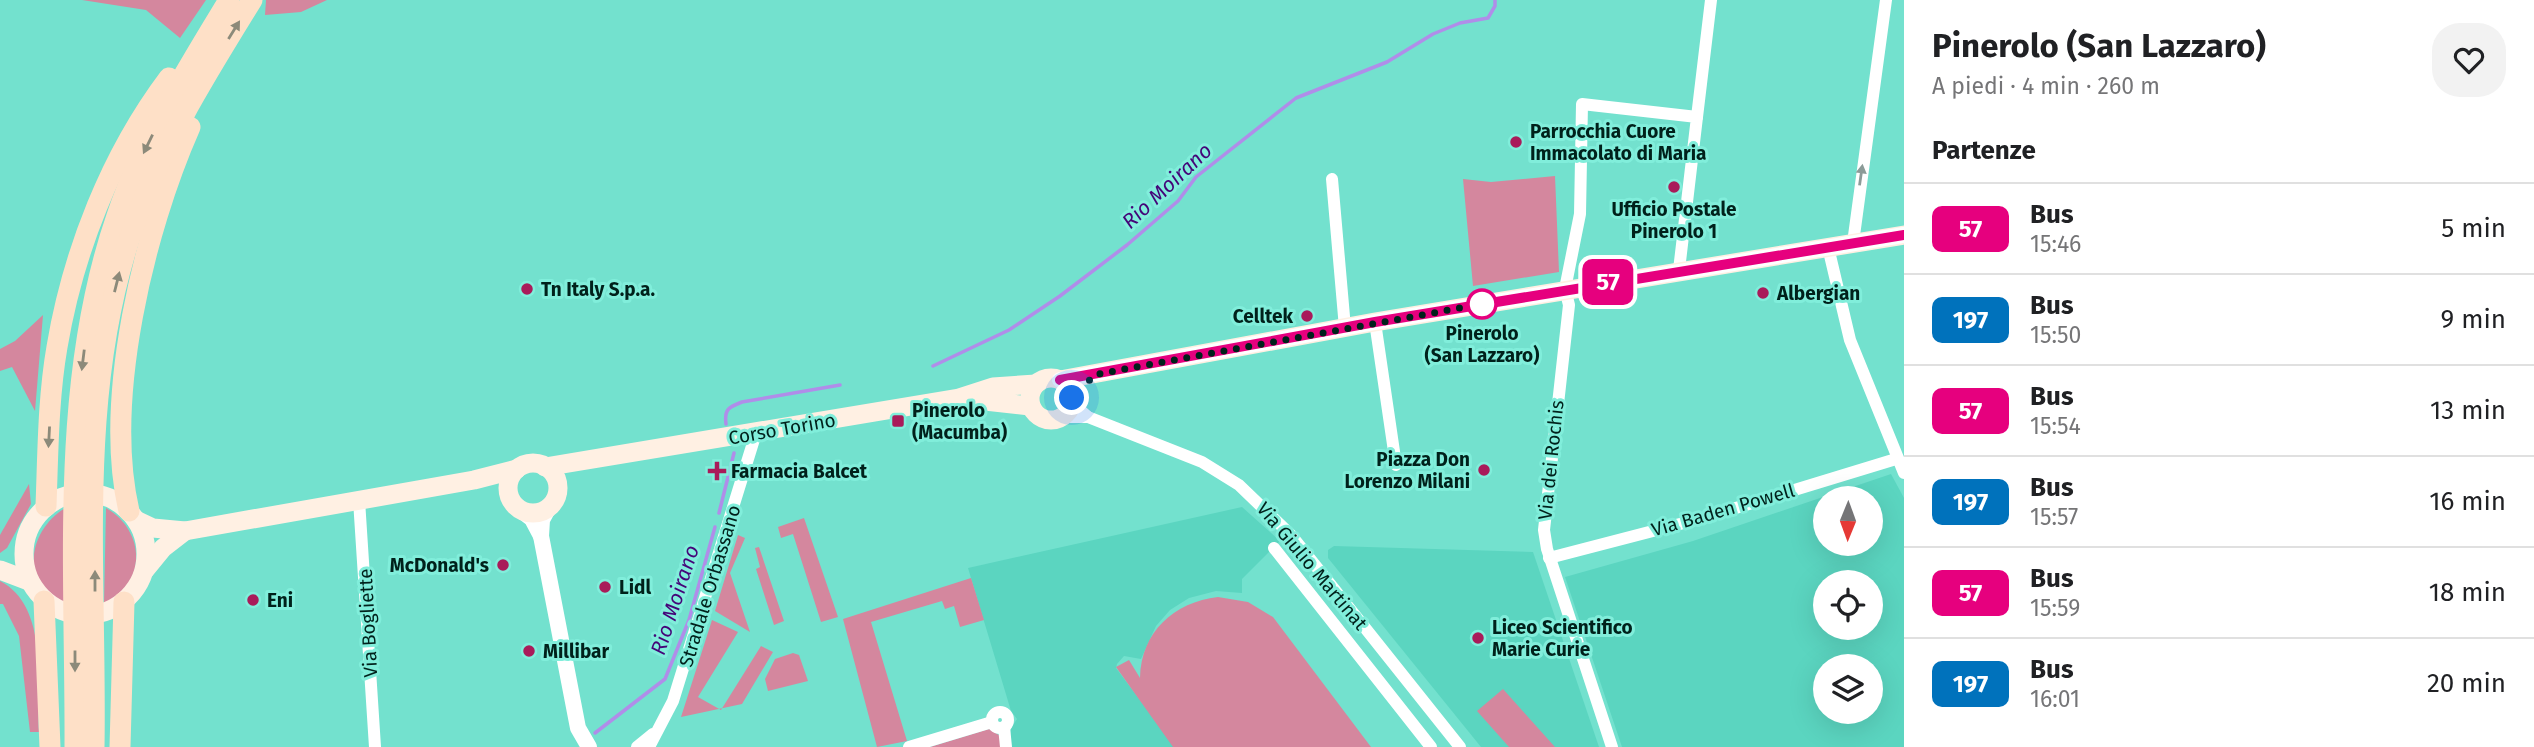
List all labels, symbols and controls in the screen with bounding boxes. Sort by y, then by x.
one-way arrow [227,20,240,39]
button: heart [2432,23,2506,97]
text: Pinerolo (San Lazzaro) [1932,26,2266,66]
text: A piedi · 4 min · 260 m [1932,72,2160,100]
place label: Parrocchia Cuore Immacolato di Maria [1530,120,1706,165]
one-way arrow [142,134,154,154]
marker: Parrocchia Cuore Immacolato di Maria [1508,134,1524,150]
text: Partenze [1932,135,2036,166]
water label: Rio Moirano [1116,138,1218,234]
one-way arrow [1855,164,1866,186]
marker: Ufficio Postale Pinerolo 1 [1666,179,1682,195]
place label: Ufficio Postale Pinerolo 1 [1611,198,1737,243]
text: Bus [2030,199,2073,230]
text: 5 min [2441,213,2506,244]
text: 57 [1959,215,1982,243]
text: 15:46 [2030,230,2081,258]
line badge: 57 [1576,259,1640,305]
text: 57 [1596,268,1620,296]
one-way arrow [112,271,123,293]
place label: Tn Italy S.p.a. [541,278,655,301]
marker: Tn Italy S.p.a. [519,281,535,297]
place label: Albergian [1776,282,1860,305]
marker: Albergian [1755,285,1771,301]
marker: Pinerolo (San Lazzaro) [1467,289,1497,319]
text: Bus [2030,290,2073,321]
text: 9 min [2441,304,2506,335]
place label: Celltek [1233,305,1294,328]
text: 197 [1953,306,1988,334]
marker: Celltek [1299,308,1315,324]
text: 15:50 [2030,321,2081,349]
place label: Pinerolo (San Lazzaro) [1425,322,1539,367]
one-way arrow [78,350,89,372]
your location [1054,380,1089,415]
text: Bus [2030,381,2073,412]
text: 13 min [2430,395,2506,426]
text: 57 [1959,397,1982,425]
place label: Pinerolo (Macumba) [912,399,1007,444]
street label: Via dei Rochis [1533,399,1569,521]
street label: Corso Torino [727,408,837,450]
text: 15:54 [2030,412,2081,440]
marker: Pinerolo (Macumba) [890,413,906,429]
one-way arrow [44,426,55,448]
place label: Piazza Don Lorenzo Milani [1344,448,1470,493]
place label: Farmacia Balcet [731,460,868,483]
marker: Piazza Don Lorenzo Milani [1476,462,1492,478]
marker: Farmacia Balcet [709,463,725,479]
text: Bus [2030,472,2073,503]
street label: Via Baden Powell [1649,478,1798,541]
north arrow [1813,486,1883,556]
map controls [1813,486,1883,724]
text: 16 min [2429,486,2506,517]
text: 197 [1953,488,1988,516]
street label: Via Giulio Martinat [1252,497,1372,635]
street label: Stradale Orbassano [674,502,746,670]
text: 15:57 [2030,503,2078,531]
water label: Rio Moirano [645,542,705,658]
place label: McDonald's [390,554,489,577]
marker: McDonald's [495,557,511,573]
text: Bus [2030,563,2073,594]
street label: Via Bogliette [354,568,382,678]
one-way arrow [89,570,101,592]
button: locate [1813,570,1883,640]
place label: Lidl [619,576,652,599]
text: 18 min [2429,577,2506,608]
marker: Lidl [597,579,613,595]
text: 57 [1959,579,1982,607]
place label: Eni [267,589,293,612]
marker: Eni [245,592,261,608]
text: 15:59 [2030,594,2080,622]
place label: Liceo Scientifico Marie Curie [1492,616,1633,661]
marker: Liceo Scientifico Marie Curie [1470,630,1486,646]
place label: Millibar [543,640,610,663]
marker: Millibar [521,643,537,659]
one-way arrow [69,650,81,672]
button: layers [1813,654,1883,724]
text: Bus [2030,654,2073,685]
text: 20 min [2427,668,2506,699]
text: 197 [1953,670,1988,698]
text: 16:01 [2030,685,2080,713]

